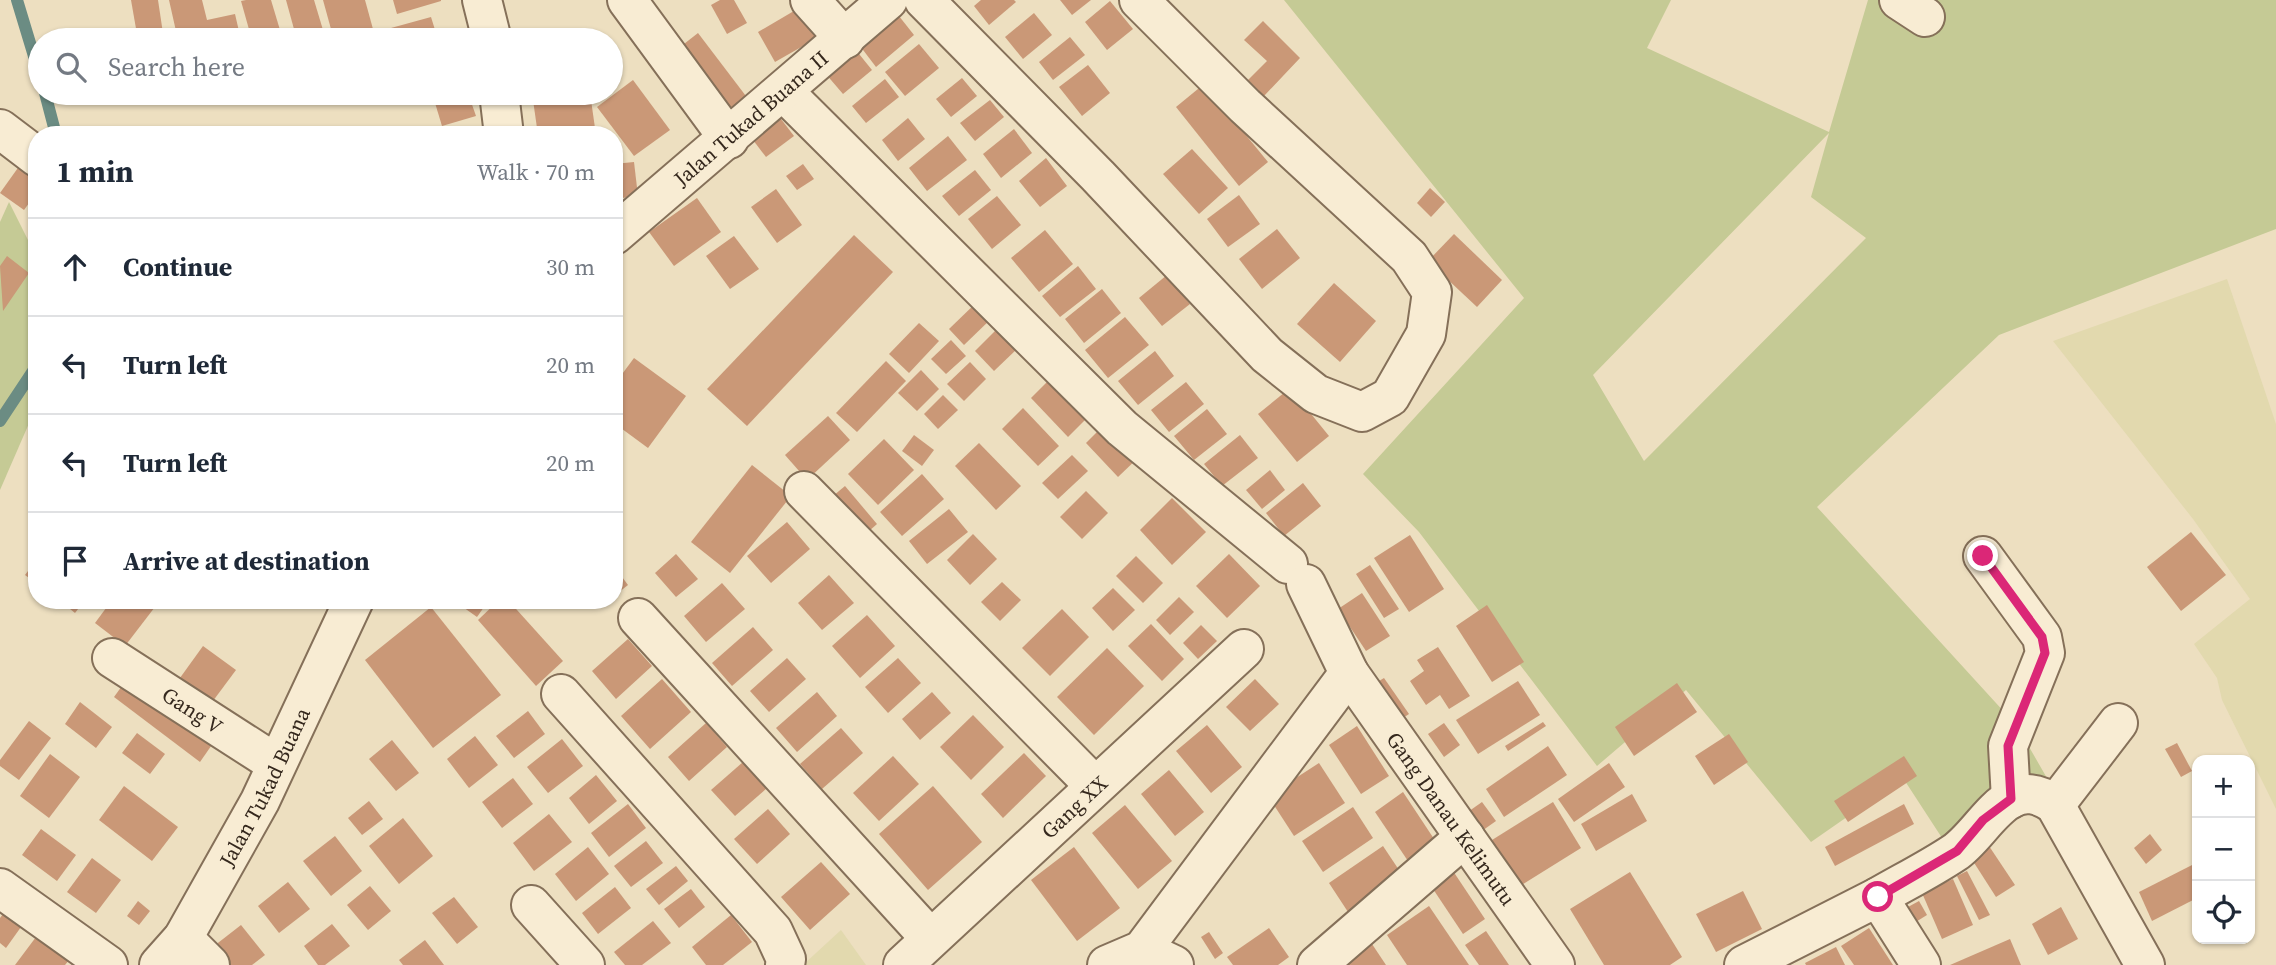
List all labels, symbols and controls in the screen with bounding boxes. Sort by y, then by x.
search box [28,28,623,105]
street label: Jalan Tukad Buana II [666,43,834,193]
icon: search [52,48,90,86]
text: Search here [108,49,245,85]
text: 1 min [56,151,134,192]
text: Walk · 70 m [477,156,595,188]
icon: ahead [56,248,94,286]
text: Continue [123,249,232,285]
text: 30 m [546,251,595,283]
icon: left [56,346,94,384]
text: Turn left [123,347,227,383]
text: 20 m [546,349,595,381]
icon: left [56,444,94,482]
text: Turn left [123,445,227,481]
text: 20 m [546,447,595,479]
route end [1967,540,1998,571]
icon: arrive [56,542,94,580]
text: Arrive at destination [123,543,370,579]
street label: Gang V [157,680,229,740]
street label: Jalan Tukad Buana [211,702,316,872]
street label: Gang Danau Kelimutu [1380,726,1523,911]
map controls [2192,755,2255,944]
button: + [2192,755,2255,818]
street label: Gang XX [1034,768,1114,845]
button: − [2192,818,2255,881]
route start [1862,881,1893,912]
button: locate [2192,881,2255,944]

